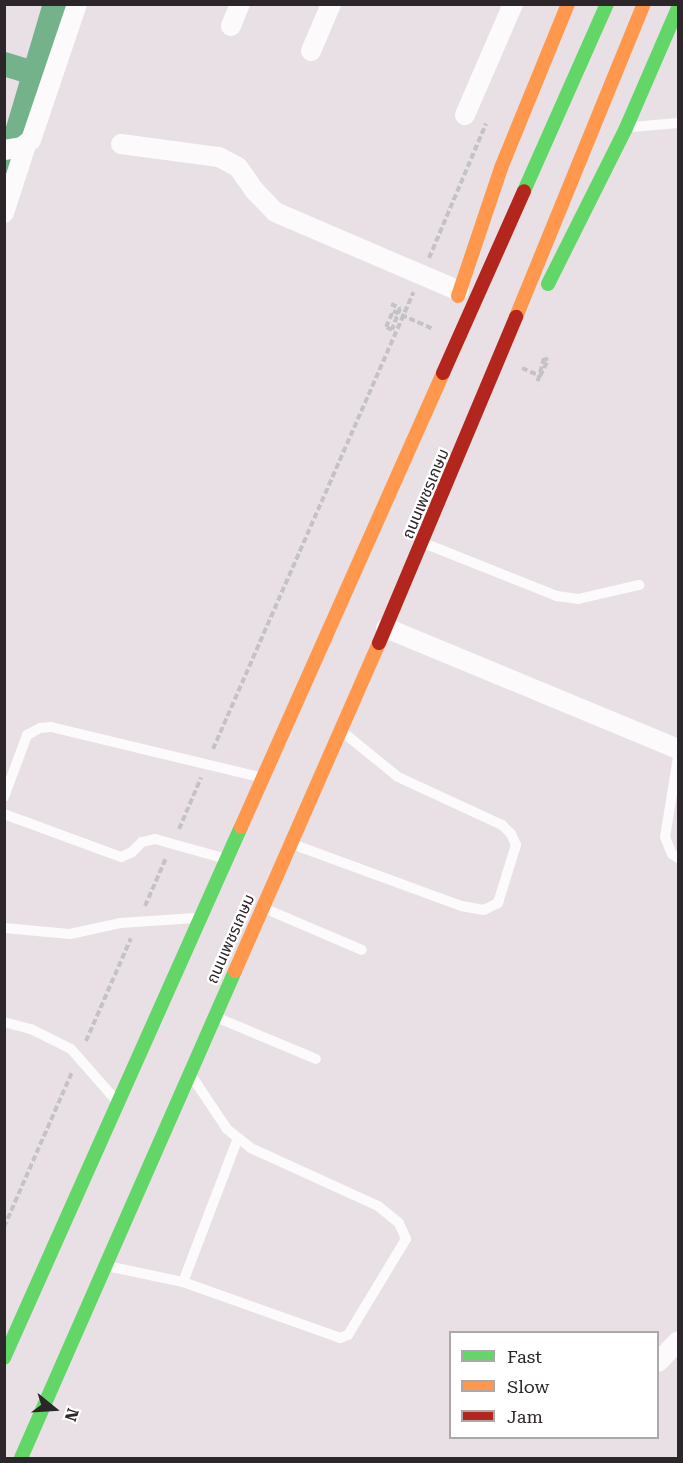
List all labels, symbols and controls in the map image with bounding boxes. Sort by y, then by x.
street label: ถนนเพชรเกษม [398,446,454,542]
street label: ถนนเพชรเกษม [203,891,259,987]
legend [449,1331,659,1439]
text: Fast [507,1346,542,1367]
text: Slow [507,1376,549,1397]
north arrow [24,1379,84,1439]
text: N [61,1406,83,1424]
text: Jam [507,1406,543,1427]

